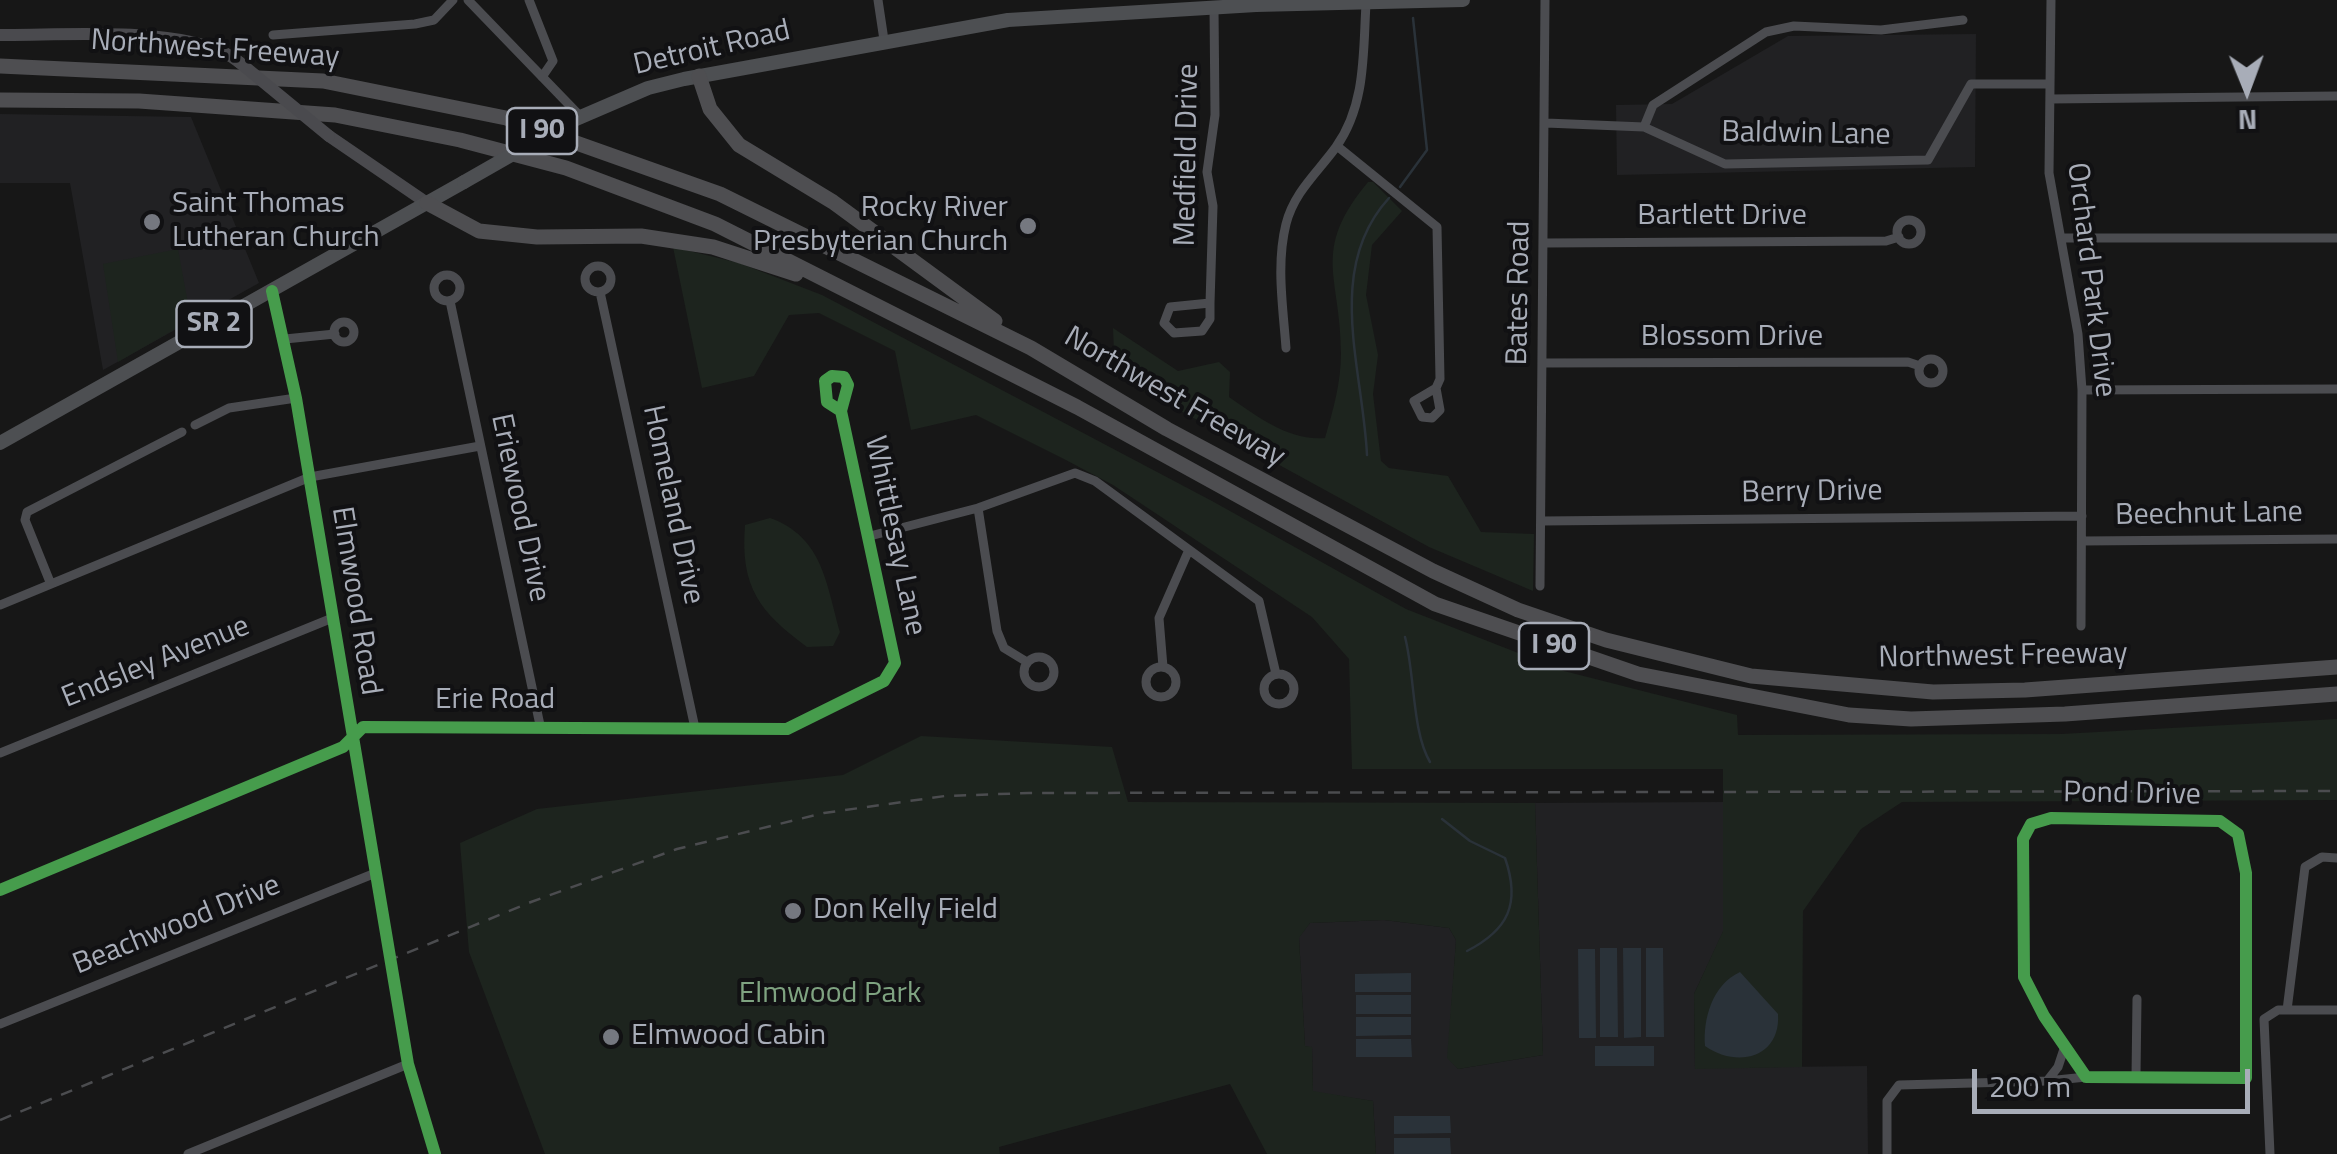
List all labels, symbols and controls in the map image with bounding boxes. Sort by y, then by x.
street label: Detroit Road [630,14,794,84]
street label: Northwest Freeway [89,23,341,77]
north arrow [2197,40,2297,140]
street label: Medfield Drive [1168,63,1208,247]
text: N [2237,99,2258,142]
road number: I 90 [507,108,577,154]
street label: Baldwin Lane [1721,116,1891,154]
street label: Orchard Park Drive [2058,161,2122,399]
place label: Saint Thomas Lutheran Church [172,187,380,258]
place label: Rocky River Presbyterian Church [753,191,1008,262]
street label: Bartlett Drive [1637,199,1807,235]
marker: Saint Thomas Lutheran Church [141,211,163,233]
marker: Rocky River Presbyterian Church [1017,215,1039,237]
street label: Bates Road [1501,220,1539,366]
road number: SR 2 [176,301,252,347]
street label: Northwest Freeway [1057,320,1291,476]
street label: Blossom Drive [1641,320,1823,356]
street label: Homeland Drive [633,402,711,608]
street label: Eriewood Drive [482,411,556,605]
street label: Whittlesay Lane [855,433,933,639]
street label: Berry Drive [1741,474,1883,512]
street label: Beechnut Lane [2115,495,2303,535]
street label: Elmwood Road [322,504,388,698]
street label: Endsley Avenue [57,609,255,717]
road number: I 90 [1519,623,1589,669]
street label: Northwest Freeway [1878,637,2128,677]
street label: Erie Road [435,683,555,719]
street label: Pond Drive [2063,776,2201,814]
street label: Beachwood Drive [68,868,286,984]
place label: Don Kelly Field [813,893,998,929]
marker: Don Kelly Field [782,900,804,922]
park label: Elmwood Park [739,977,921,1013]
place label: Elmwood Cabin [631,1019,826,1055]
marker: Elmwood Cabin [600,1026,622,1048]
scale bar [1977,1049,2254,1111]
text: 200 m [1989,1063,2071,1109]

